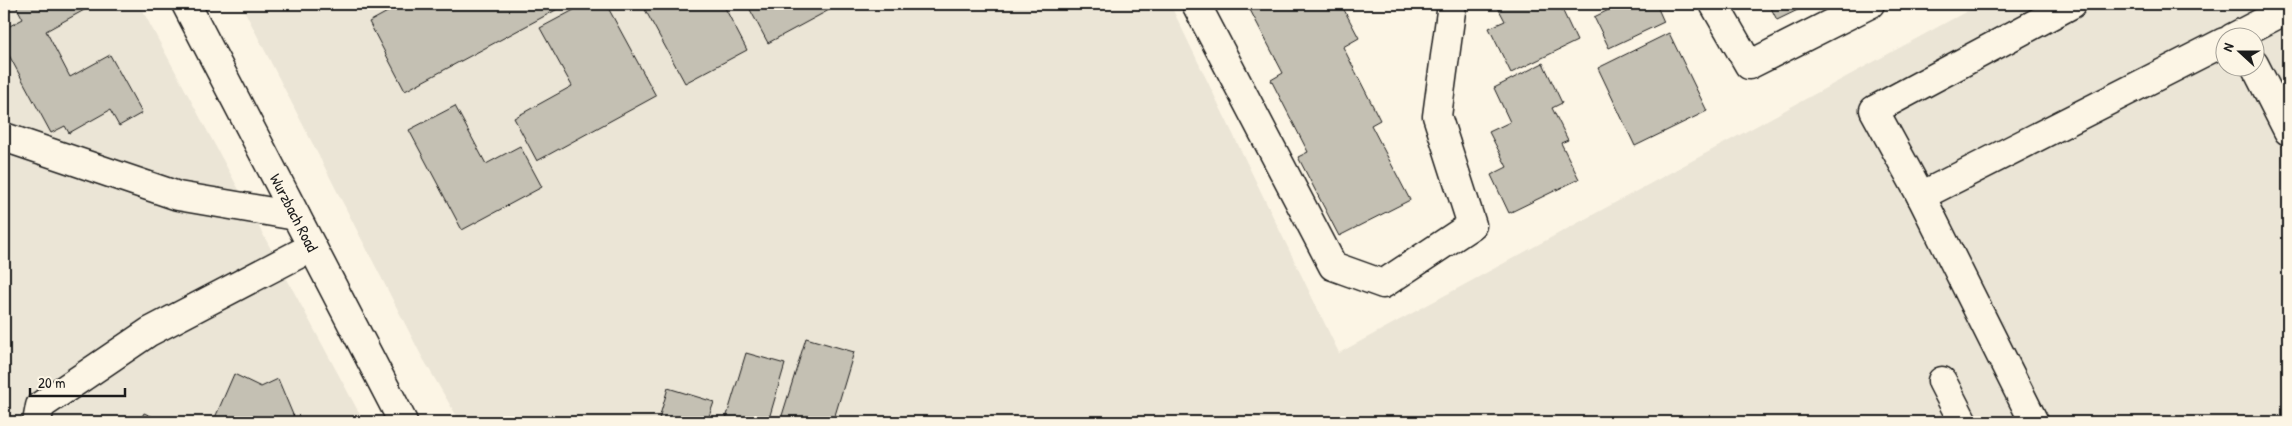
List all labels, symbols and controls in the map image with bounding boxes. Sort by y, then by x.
north arrow [2214,28,2264,78]
text: N [2217,40,2238,54]
street label: Wurzbach Road [265,170,324,255]
scale bar [30,366,125,398]
text: 20 m [38,372,65,393]

